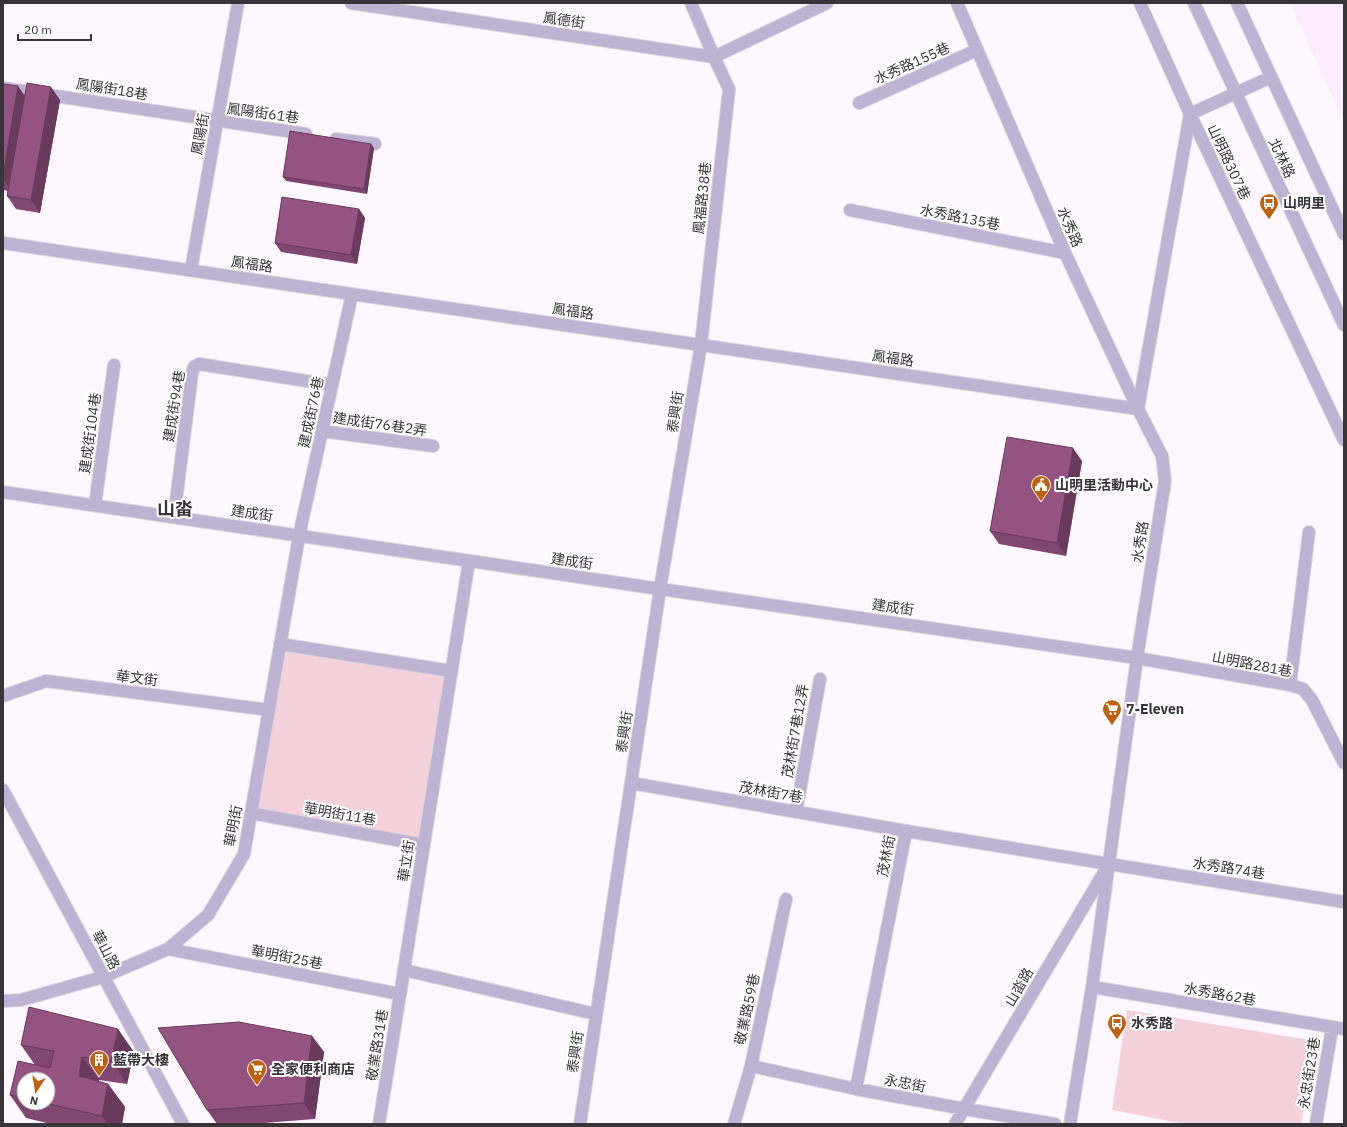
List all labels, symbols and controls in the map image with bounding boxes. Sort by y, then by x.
street label: 鳳德街 [542,8,586,32]
scale bar [18,16,91,42]
text: 20 m [24,22,52,37]
street label: 水秀路155巷 [871,38,953,88]
street label: 鳳陽街18巷 [75,74,149,104]
street label: 鳳陽街61巷 [226,99,300,127]
street label: 鳳陽街 [187,112,213,156]
street label: 山明路307巷 [1204,121,1254,203]
street label: 北林路 [1265,135,1299,181]
street label: 鳳福路38巷 [689,161,715,235]
bus stop icon: 山明里 [1258,192,1280,220]
place label: 山明里 [1283,194,1325,212]
street label: 水秀路135巷 [918,200,1002,234]
street label: 水秀路 [1053,204,1087,250]
street label: 鳳福路 [230,252,274,276]
street label: 鳳福路 [551,299,595,323]
street label: 鳳福路 [871,346,915,370]
street label: 建成街94巷 [159,369,189,443]
street label: 建成街76巷 [295,375,327,449]
street label: 泰興街 [663,390,687,434]
street label: 建成街104巷 [75,392,105,474]
street label: 建成街76巷2弄 [332,408,428,440]
public building icon: 山明里活動中心 [1030,474,1052,502]
place label: 山明里活動中心 [1055,476,1153,494]
district label: 山畓 [157,497,193,520]
street label: 建成街 [230,501,274,525]
street label: 水秀路 [1128,520,1152,564]
street label: 建成街 [550,549,594,573]
street label: 建成街 [871,595,915,619]
street label: 山明路281巷 [1210,647,1294,681]
street label: 華文街 [115,667,159,689]
street label: 茂林街7巷12弄 [778,683,812,779]
supermarket icon: 7-Eleven [1101,698,1123,726]
place label: 7-Eleven [1126,700,1184,718]
street label: 泰興街 [612,710,636,754]
street label: 茂林街7巷 [738,778,804,806]
street label: 華明街11巷 [303,799,377,829]
street label: 華明街 [220,804,246,848]
street label: 茂林街 [873,834,899,878]
street label: 華立街 [394,839,418,883]
street label: 水秀路74巷 [1192,853,1266,883]
street label: 華山路 [88,927,124,973]
street label: 華明街25巷 [250,941,324,973]
street label: 山畓路 [1001,964,1037,1010]
street label: 敬業路59巷 [731,972,763,1046]
street label: 水秀路62巷 [1183,979,1257,1009]
street label: 敬業路31巷 [362,1008,392,1082]
bus stop icon: 水秀路 [1106,1012,1128,1040]
place label: 水秀路 [1131,1014,1173,1032]
street label: 泰興街 [563,1030,587,1074]
street label: 永忠街23巷 [1294,1036,1324,1110]
building icon: 藍帶大樓 [88,1049,110,1077]
place label: 藍帶大樓 [113,1051,169,1069]
supermarket icon: 全家便利商店 [246,1058,268,1086]
place label: 全家便利商店 [271,1060,355,1078]
street label: 永忠街 [883,1070,927,1096]
north arrow [16,1071,56,1111]
text: N [29,1093,39,1108]

